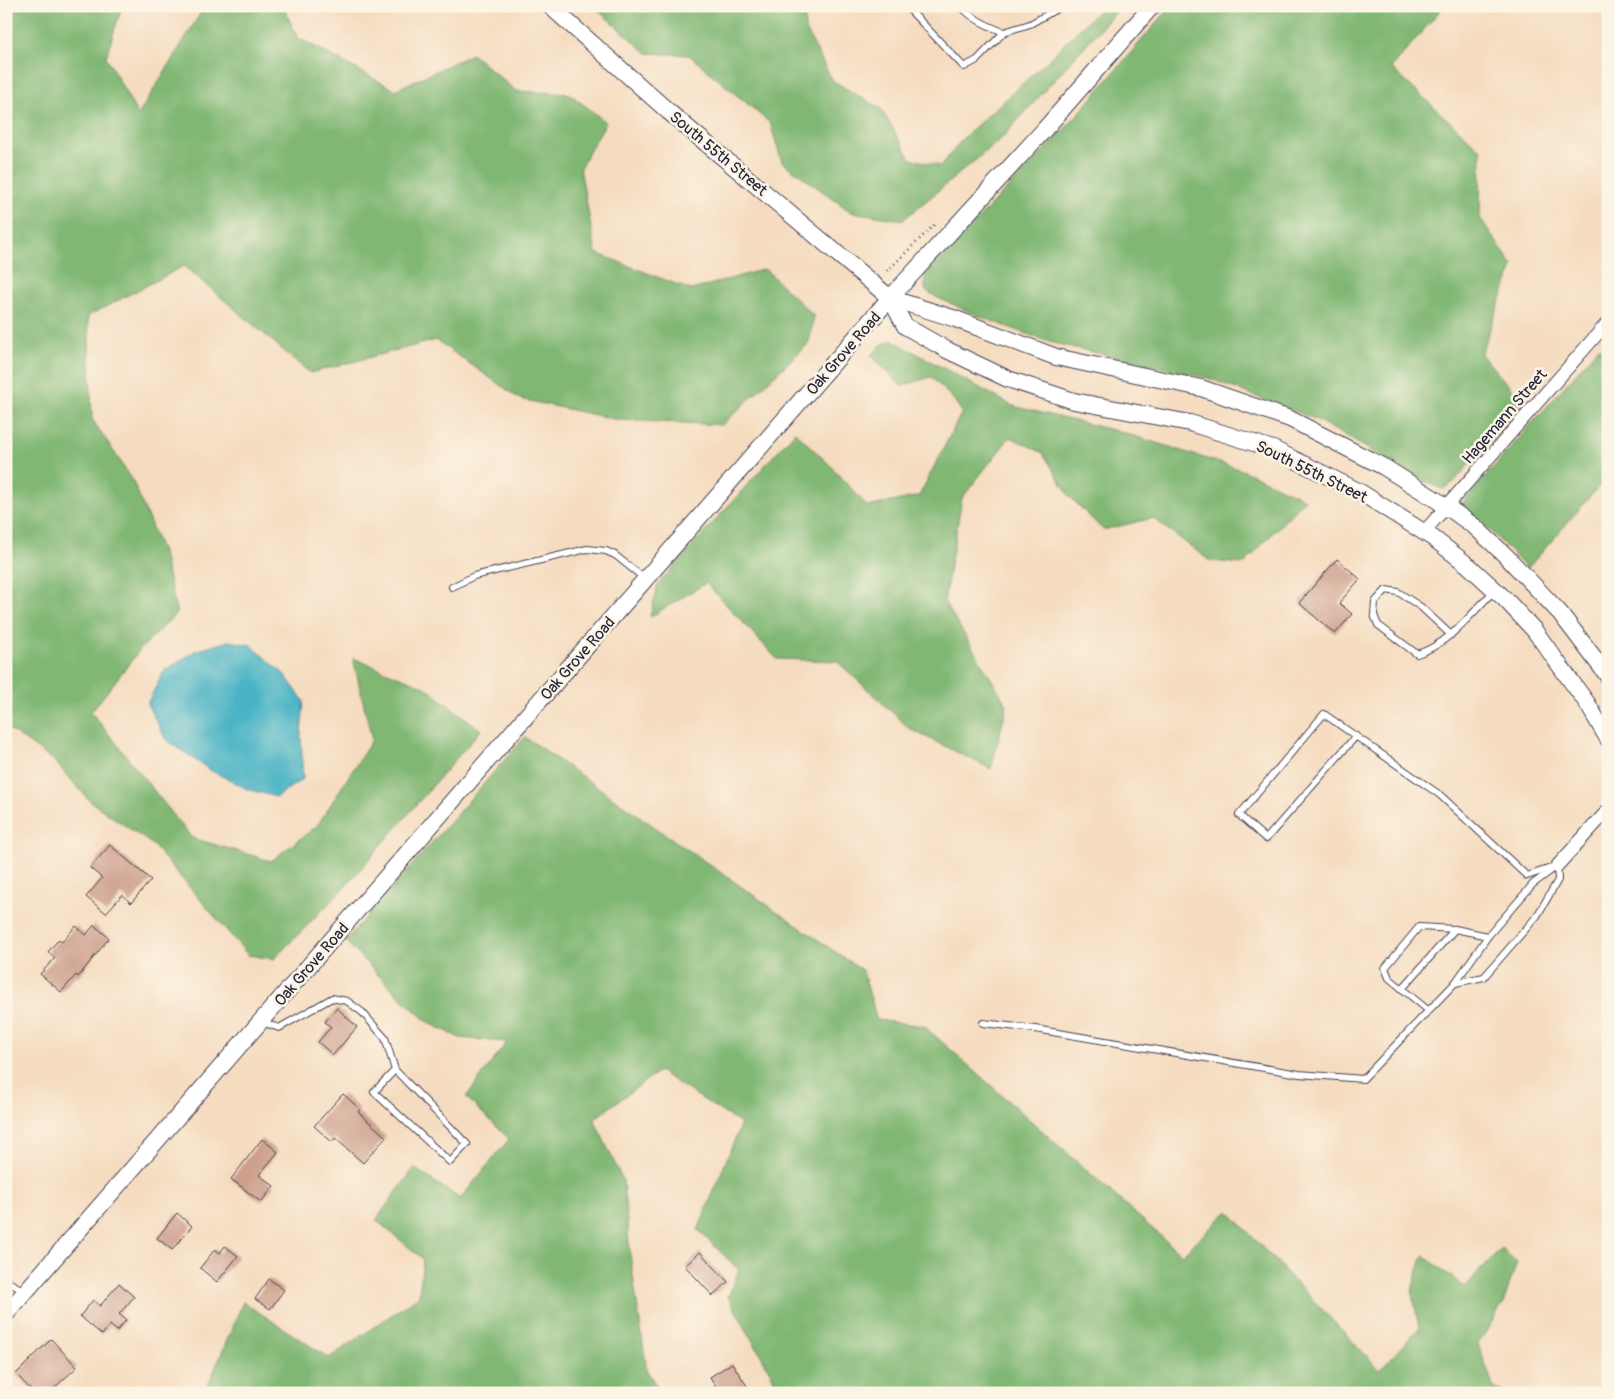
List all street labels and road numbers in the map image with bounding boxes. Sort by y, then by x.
street label: South 55th Street [665,107,772,201]
street label: Oak Grove Road [802,308,885,399]
street label: Hagemann Street [1458,365,1552,468]
street label: South 55th Street [1253,436,1371,508]
street label: Oak Grove Road [536,613,619,704]
street label: Oak Grove Road [270,919,353,1010]

